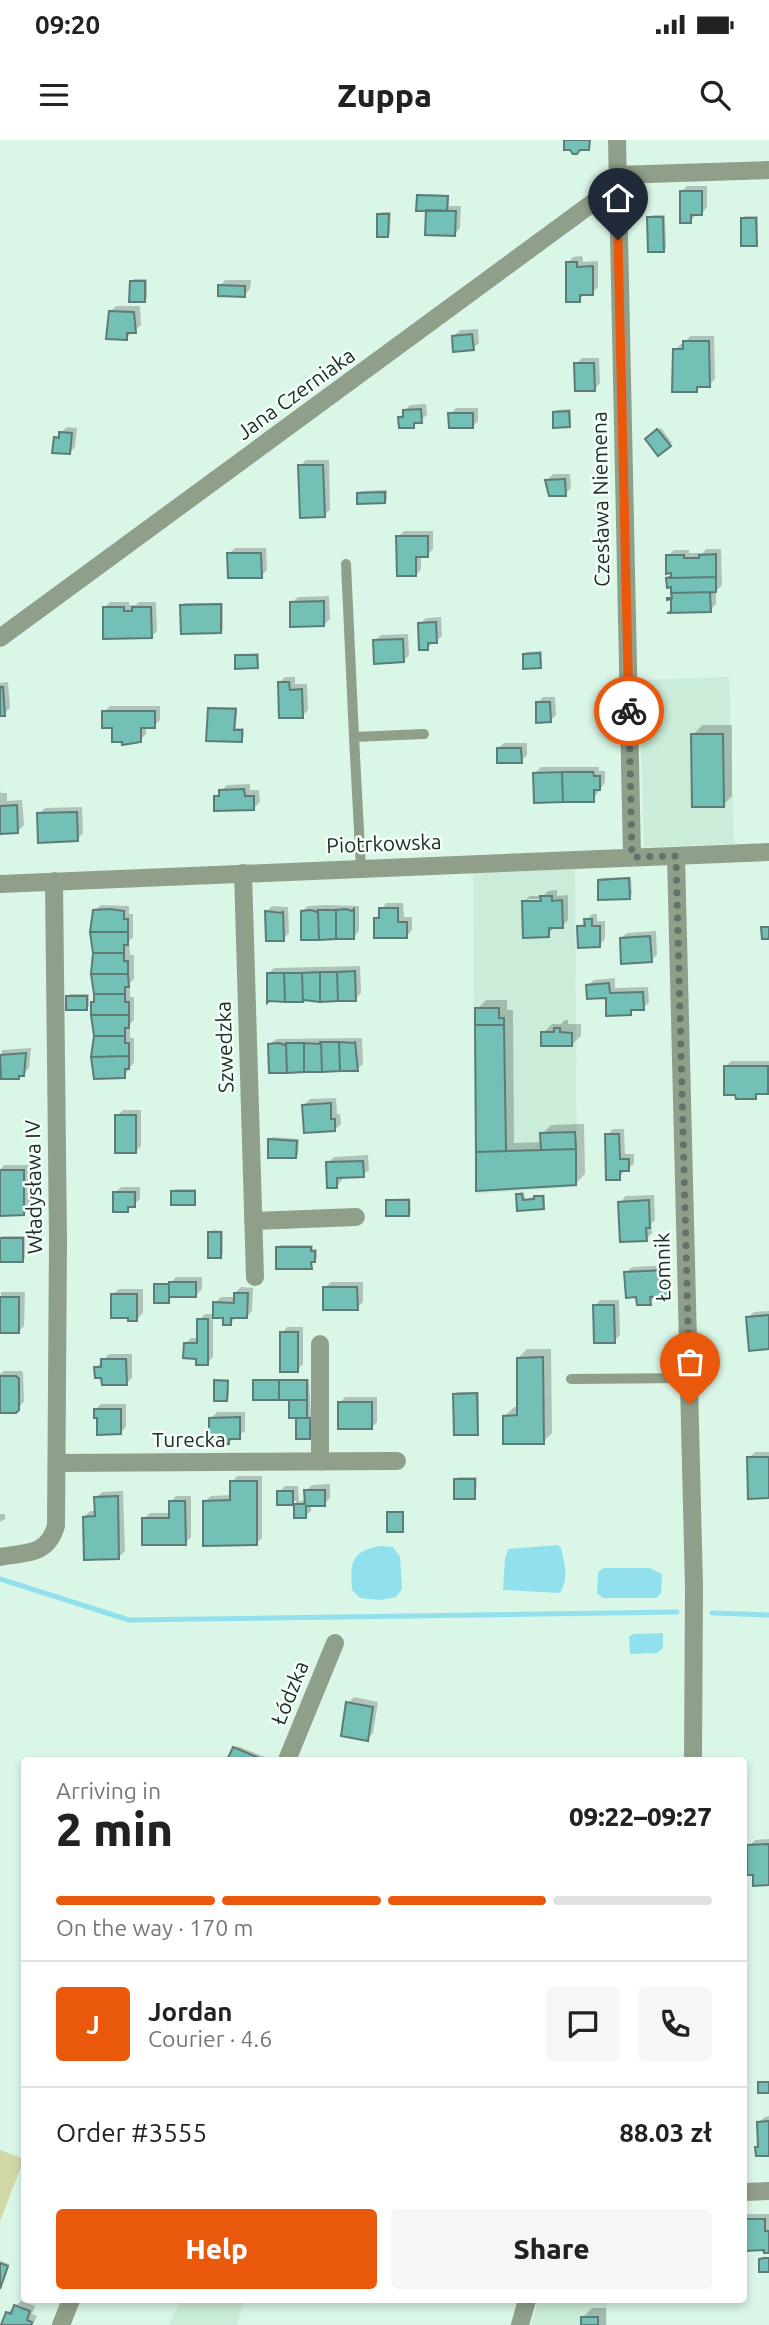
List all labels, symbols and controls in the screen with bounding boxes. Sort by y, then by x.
text: 09:20 [35,10,100,39]
icon: menu [35,76,73,114]
icon: search [696,76,734,114]
text: Zuppa [337,77,432,113]
pin [588,168,648,240]
icon: home [599,179,637,217]
street label: Jana Czerniaka [232,342,359,444]
street label: Czesława Niemena [586,411,614,587]
courier [594,676,664,746]
icon: bike [610,692,648,730]
street label: Piotrkowska [326,829,442,857]
street label: Szwedzka [210,1001,238,1093]
street label: Władysława IV [20,1119,46,1254]
street label: Łomnik [649,1232,675,1302]
pin [660,1332,720,1404]
icon: bag [671,1343,709,1381]
street label: Turecka [152,1427,226,1451]
street label: Łódzka [265,1657,313,1728]
text: Arriving in [56,1778,161,1803]
text: 09:22–09:27 [569,1802,712,1831]
text: 2 min [56,1803,173,1855]
text: On the way · 170 m [56,1915,253,1940]
button: chat [546,1987,620,2061]
button: phone [638,1987,712,2061]
text: Jordan [148,1997,233,2026]
text: J [86,2010,100,2039]
text: Courier · 4.6 [148,2026,272,2051]
text: Order #3555 [56,2118,207,2147]
text: 88.03 zł [619,2118,712,2147]
button: Help [56,2209,377,2289]
button: Share [391,2209,712,2289]

